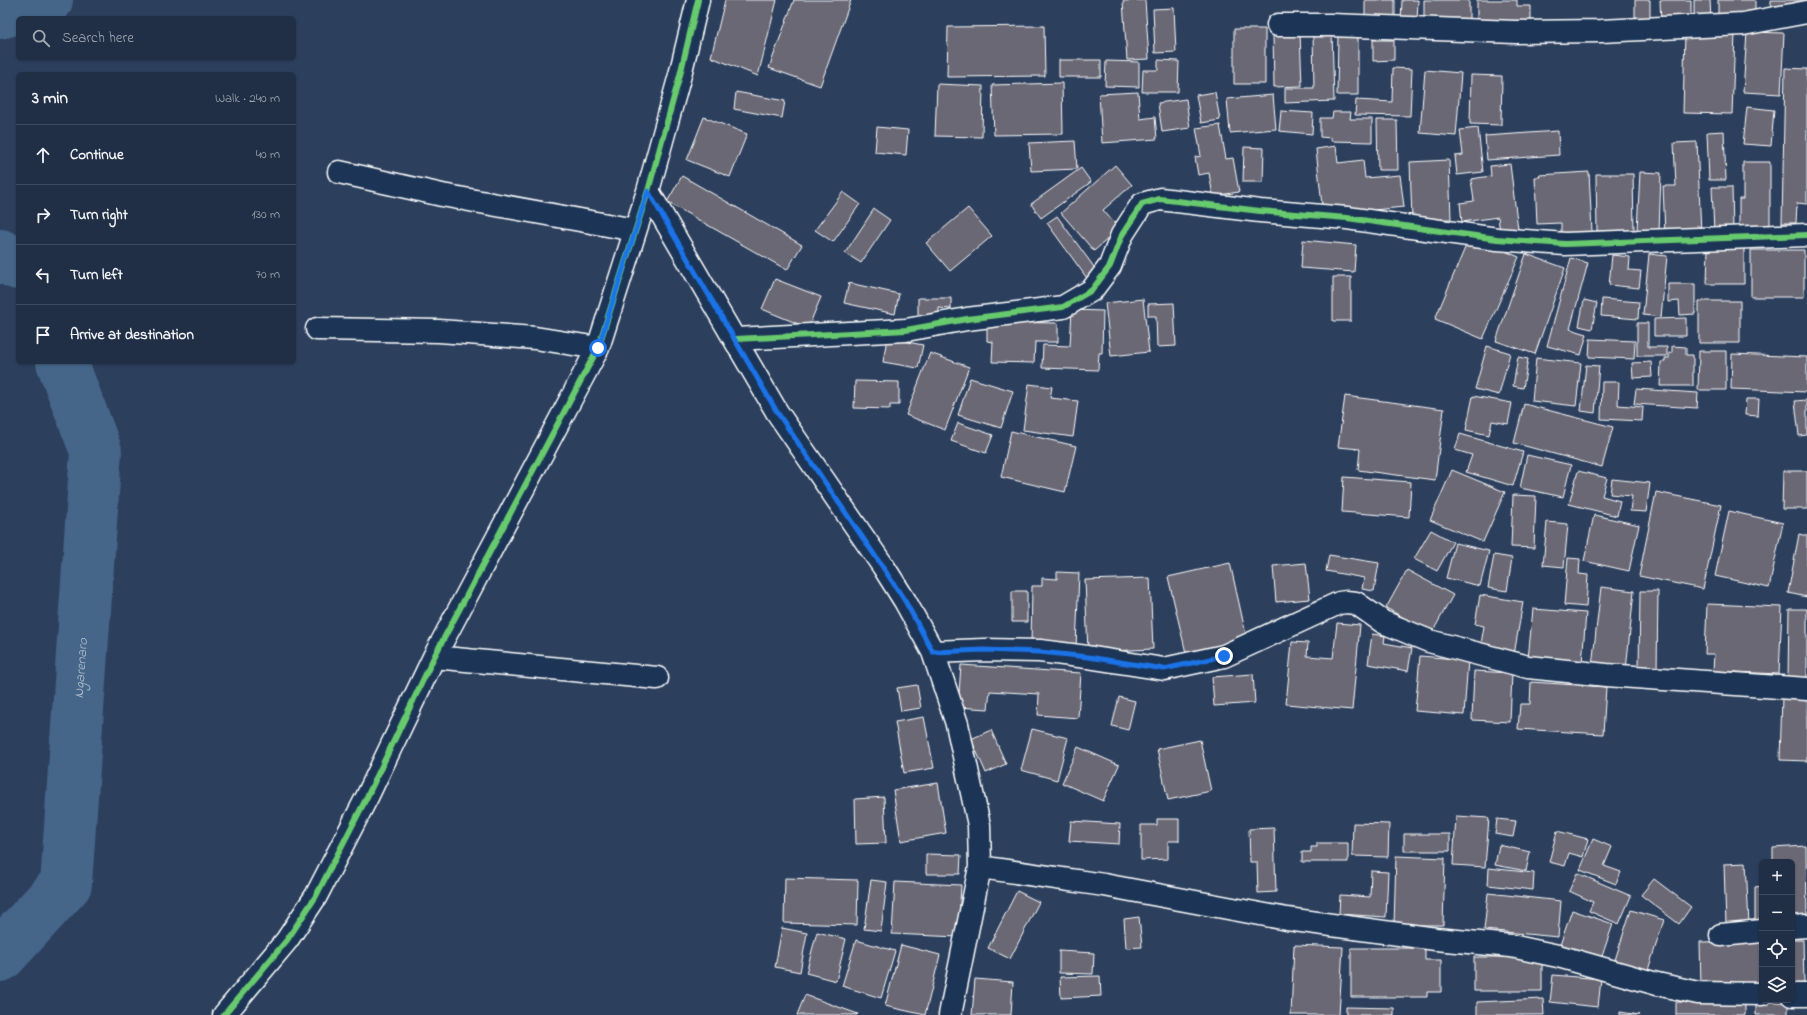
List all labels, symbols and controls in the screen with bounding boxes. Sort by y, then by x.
search box [16,16,296,60]
icon: search [30,27,52,49]
text: Search here [62,27,134,49]
text: 3 min [32,86,68,111]
text: Walk · 240 m [215,89,280,108]
icon: ahead [32,144,54,166]
text: Continue [70,144,124,166]
text: 40 m [256,145,280,164]
icon: right [32,204,54,226]
text: Turn right [70,204,128,226]
text: 130 m [252,205,280,224]
icon: left [32,264,54,286]
text: Turn left [70,264,123,286]
text: 70 m [256,265,280,284]
icon: arrive [32,324,54,346]
text: Arrive at destination [70,324,194,346]
route start [589,339,607,357]
water label: Ngarenaro [68,637,94,699]
route end [1215,647,1233,665]
map controls [1759,859,1795,1003]
button: + [1759,859,1795,895]
button: − [1759,895,1795,931]
button: locate [1759,931,1795,967]
button: layers [1759,967,1795,1003]

